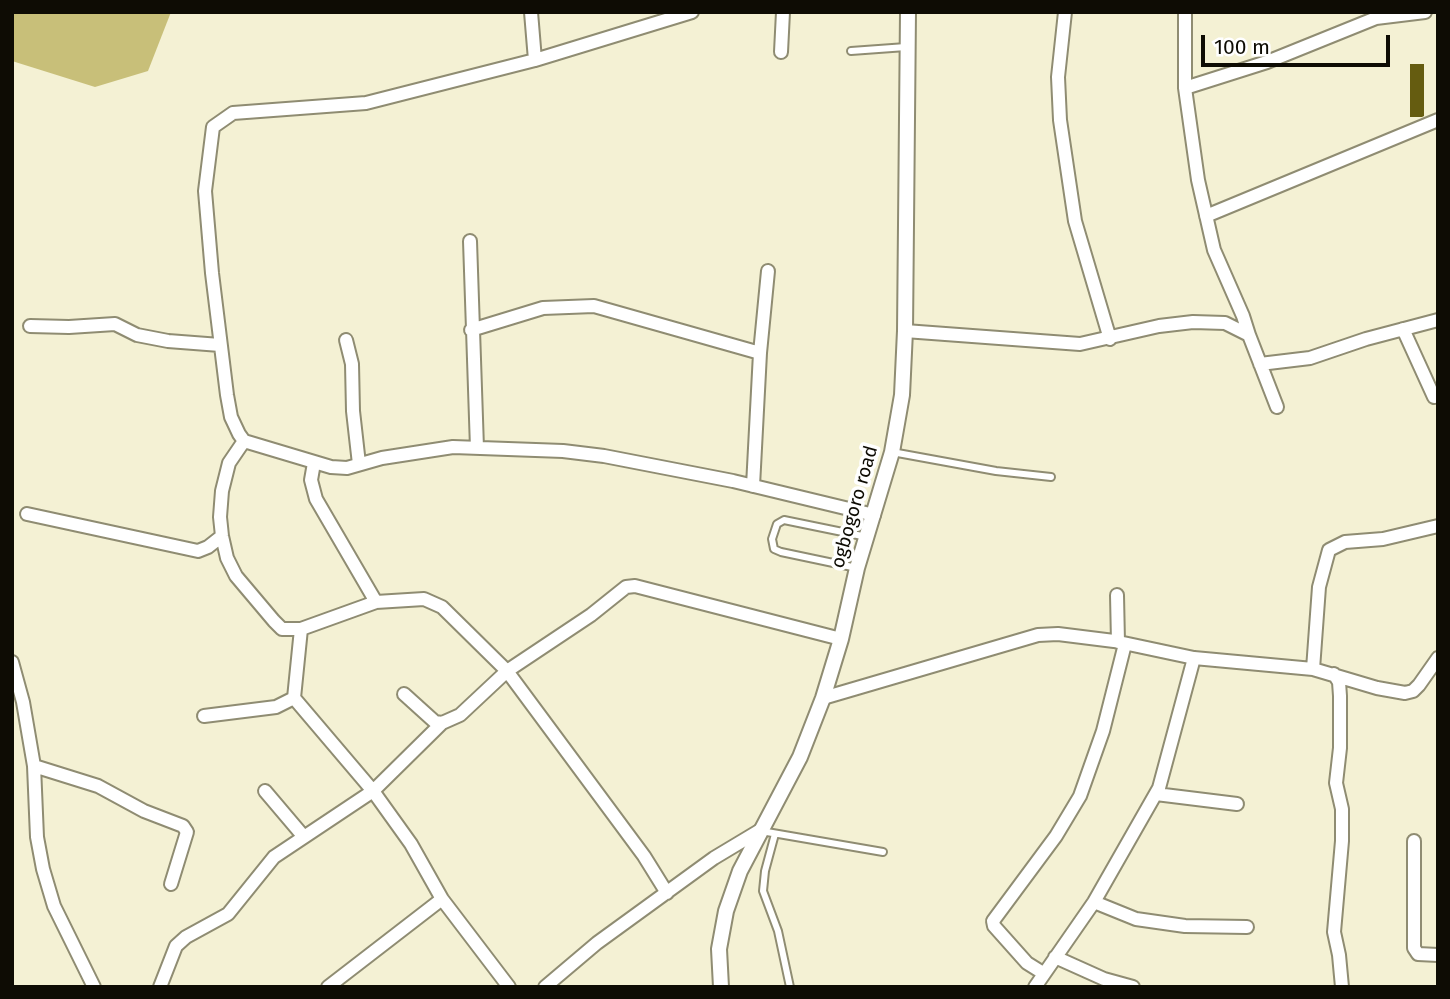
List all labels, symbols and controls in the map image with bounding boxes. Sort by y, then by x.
scale bar [1205,21,1394,65]
text: 100 m [1214,34,1270,60]
street label: ogbogoro road [827,443,883,571]

